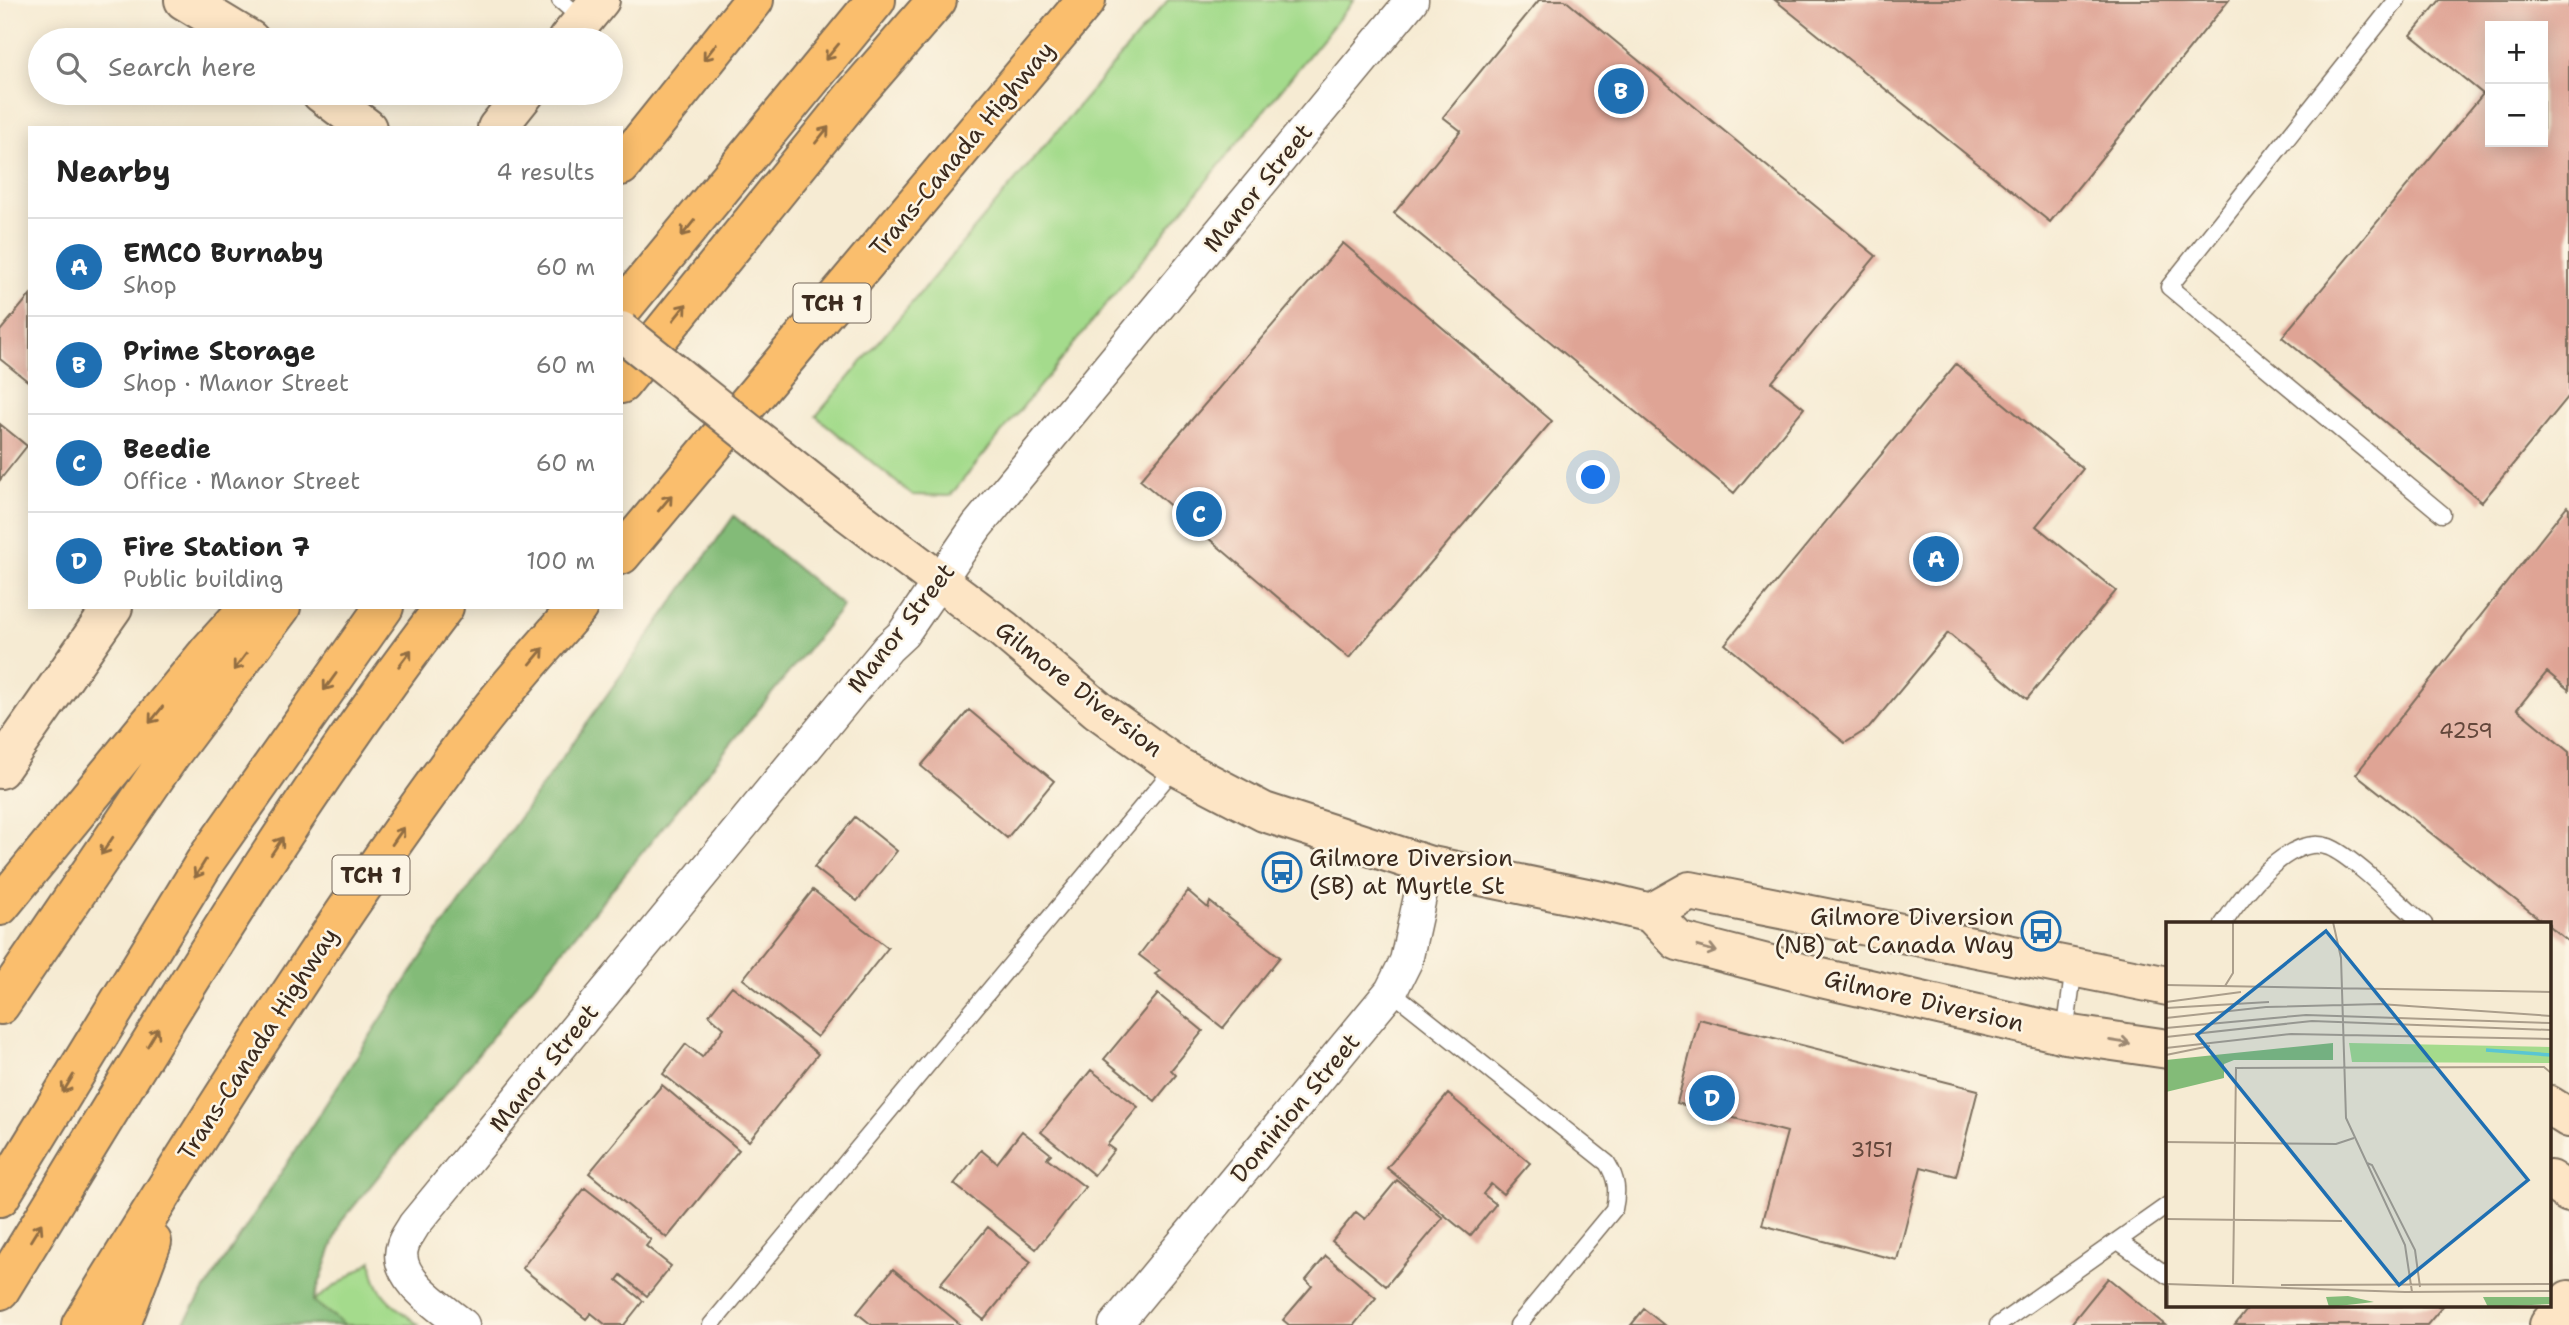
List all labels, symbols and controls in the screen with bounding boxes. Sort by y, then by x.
map controls [2485,21,2548,147]
button: + [2485,21,2548,84]
search box [28,28,623,105]
street label: Trans-Canada Highway [862,35,1062,263]
one-way arrow [703,43,718,61]
one-way arrow [824,43,840,61]
icon: search [52,48,90,86]
text: Search here [108,49,257,84]
pin: B [1598,65,1644,117]
button: − [2485,84,2548,147]
street label: Manor Street [1196,117,1320,259]
one-way arrow [815,126,830,144]
text: Nearby [56,151,171,192]
text: 4 results [496,157,595,187]
one-way arrow [680,219,695,237]
text: EMCO Burnaby [123,235,323,270]
text: A [70,252,88,282]
text: 60 m [536,252,595,282]
text: Shop [123,270,177,300]
road number: TCH 1 [794,284,870,322]
one-way arrow [672,303,687,321]
text: Prime Storage [123,333,316,368]
text: B [72,350,86,380]
text: 60 m [536,350,595,380]
text: Shop · Manor Street [123,368,349,398]
text: Beedie [123,431,211,466]
text: C [72,448,86,478]
text: 60 m [536,448,595,478]
your location [1576,460,1610,494]
text: Office · Manor Street [123,466,360,496]
pin: C [1176,488,1222,540]
one-way arrow [657,494,673,512]
text: Fire Station 7 [123,529,310,564]
pin: A [1913,533,1959,585]
text: D [71,546,87,576]
text: 100 m [526,546,595,576]
street label: Manor Street [840,556,962,700]
text: Public building [123,564,283,594]
street label: Gilmore Diversion [989,614,1169,764]
one-way arrow [529,647,545,665]
one-way arrow [398,649,412,668]
one-way arrow [233,652,248,670]
one-way arrow [323,672,337,691]
one-way arrow [149,705,164,723]
house number: 4259 [2439,717,2493,745]
one-way arrow [391,827,406,846]
one-way arrow [100,836,114,855]
one-way arrow [269,837,284,856]
place label: Gilmore Diversion (SB) at Myrtle St [1309,842,1513,902]
bus stop icon: Gilmore Diversion (SB) at Myrtle St [1261,851,1303,893]
road number: TCH 1 [332,856,410,894]
one-way arrow [193,859,207,879]
place label: Gilmore Diversion (NB) at Canada Way [1774,901,2014,961]
bus stop icon: Gilmore Diversion (NB) at Canada Way [2020,910,2062,952]
street label: Trans-Canada Highway [171,921,345,1167]
inset map [2166,922,2552,1308]
one-way arrow [1696,943,1718,956]
street label: Gilmore Diversion [1821,962,2027,1040]
street label: Manor Street [482,997,606,1139]
street label: Dominion Street [1223,1027,1367,1189]
one-way arrow [147,1028,161,1048]
one-way arrow [2108,1035,2131,1048]
pin: D [1689,1072,1735,1124]
one-way arrow [61,1073,75,1093]
house number: 3151 [1851,1136,1893,1164]
one-way arrow [29,1222,43,1242]

